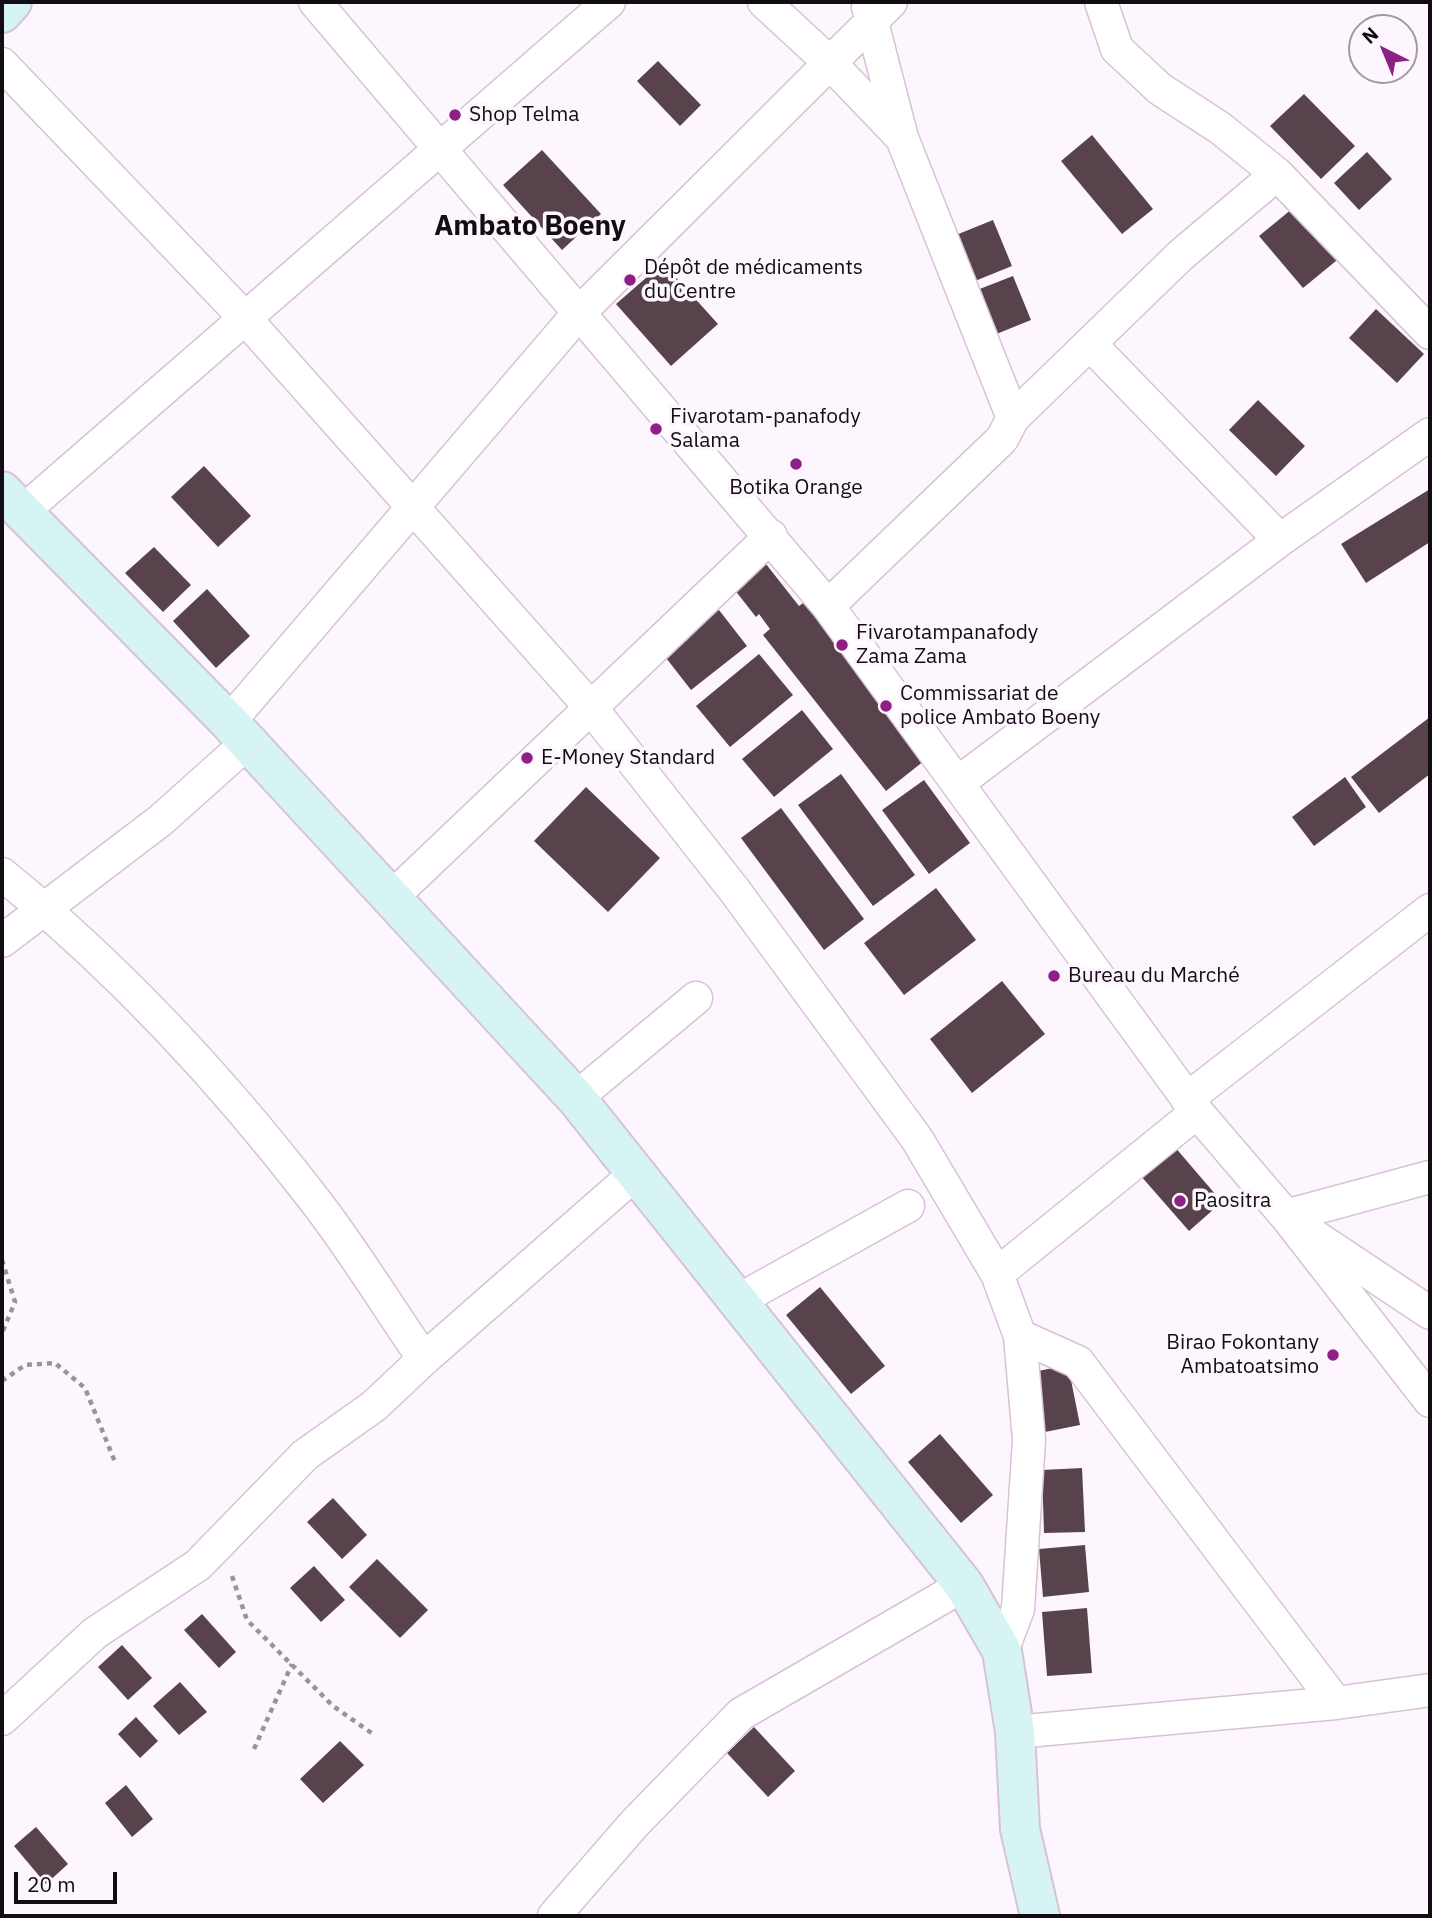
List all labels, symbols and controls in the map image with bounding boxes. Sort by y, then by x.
north arrow [1348,14,1418,84]
text: N [1357,22,1383,49]
place label: Shop Telma [469,102,579,128]
marker: Shop Telma [447,107,463,123]
district label: Ambato Boeny [434,210,626,244]
place label: Dépôt de médicaments du Centre [644,255,863,305]
marker: Dépôt de médicaments du Centre [622,272,638,288]
place label: Fivarotam-panafody Salama [670,404,861,454]
marker: Fivarotam-panafody Salama [648,421,664,437]
marker: Botika Orange [788,456,804,472]
place label: Botika Orange [729,475,863,501]
place label: Fivarotampanafody Zama Zama [856,620,1038,670]
marker: Fivarotampanafody Zama Zama [834,637,850,653]
place label: Commissariat de police Ambato Boeny [900,681,1100,731]
marker: Commissariat de police Ambato Boeny [878,698,894,714]
place label: E-Money Standard [541,745,715,771]
marker: E-Money Standard [519,750,535,766]
place label: Bureau du Marché [1068,963,1240,989]
marker: Bureau du Marché [1046,968,1062,984]
place label: Paositra [1194,1188,1271,1214]
marker: Paositra [1172,1193,1188,1209]
place label: Birao Fokontany Ambatoatsimo [1166,1330,1319,1380]
marker: Birao Fokontany Ambatoatsimo [1325,1347,1341,1363]
scale bar [18,1858,121,1902]
text: 20 m [27,1870,76,1898]

